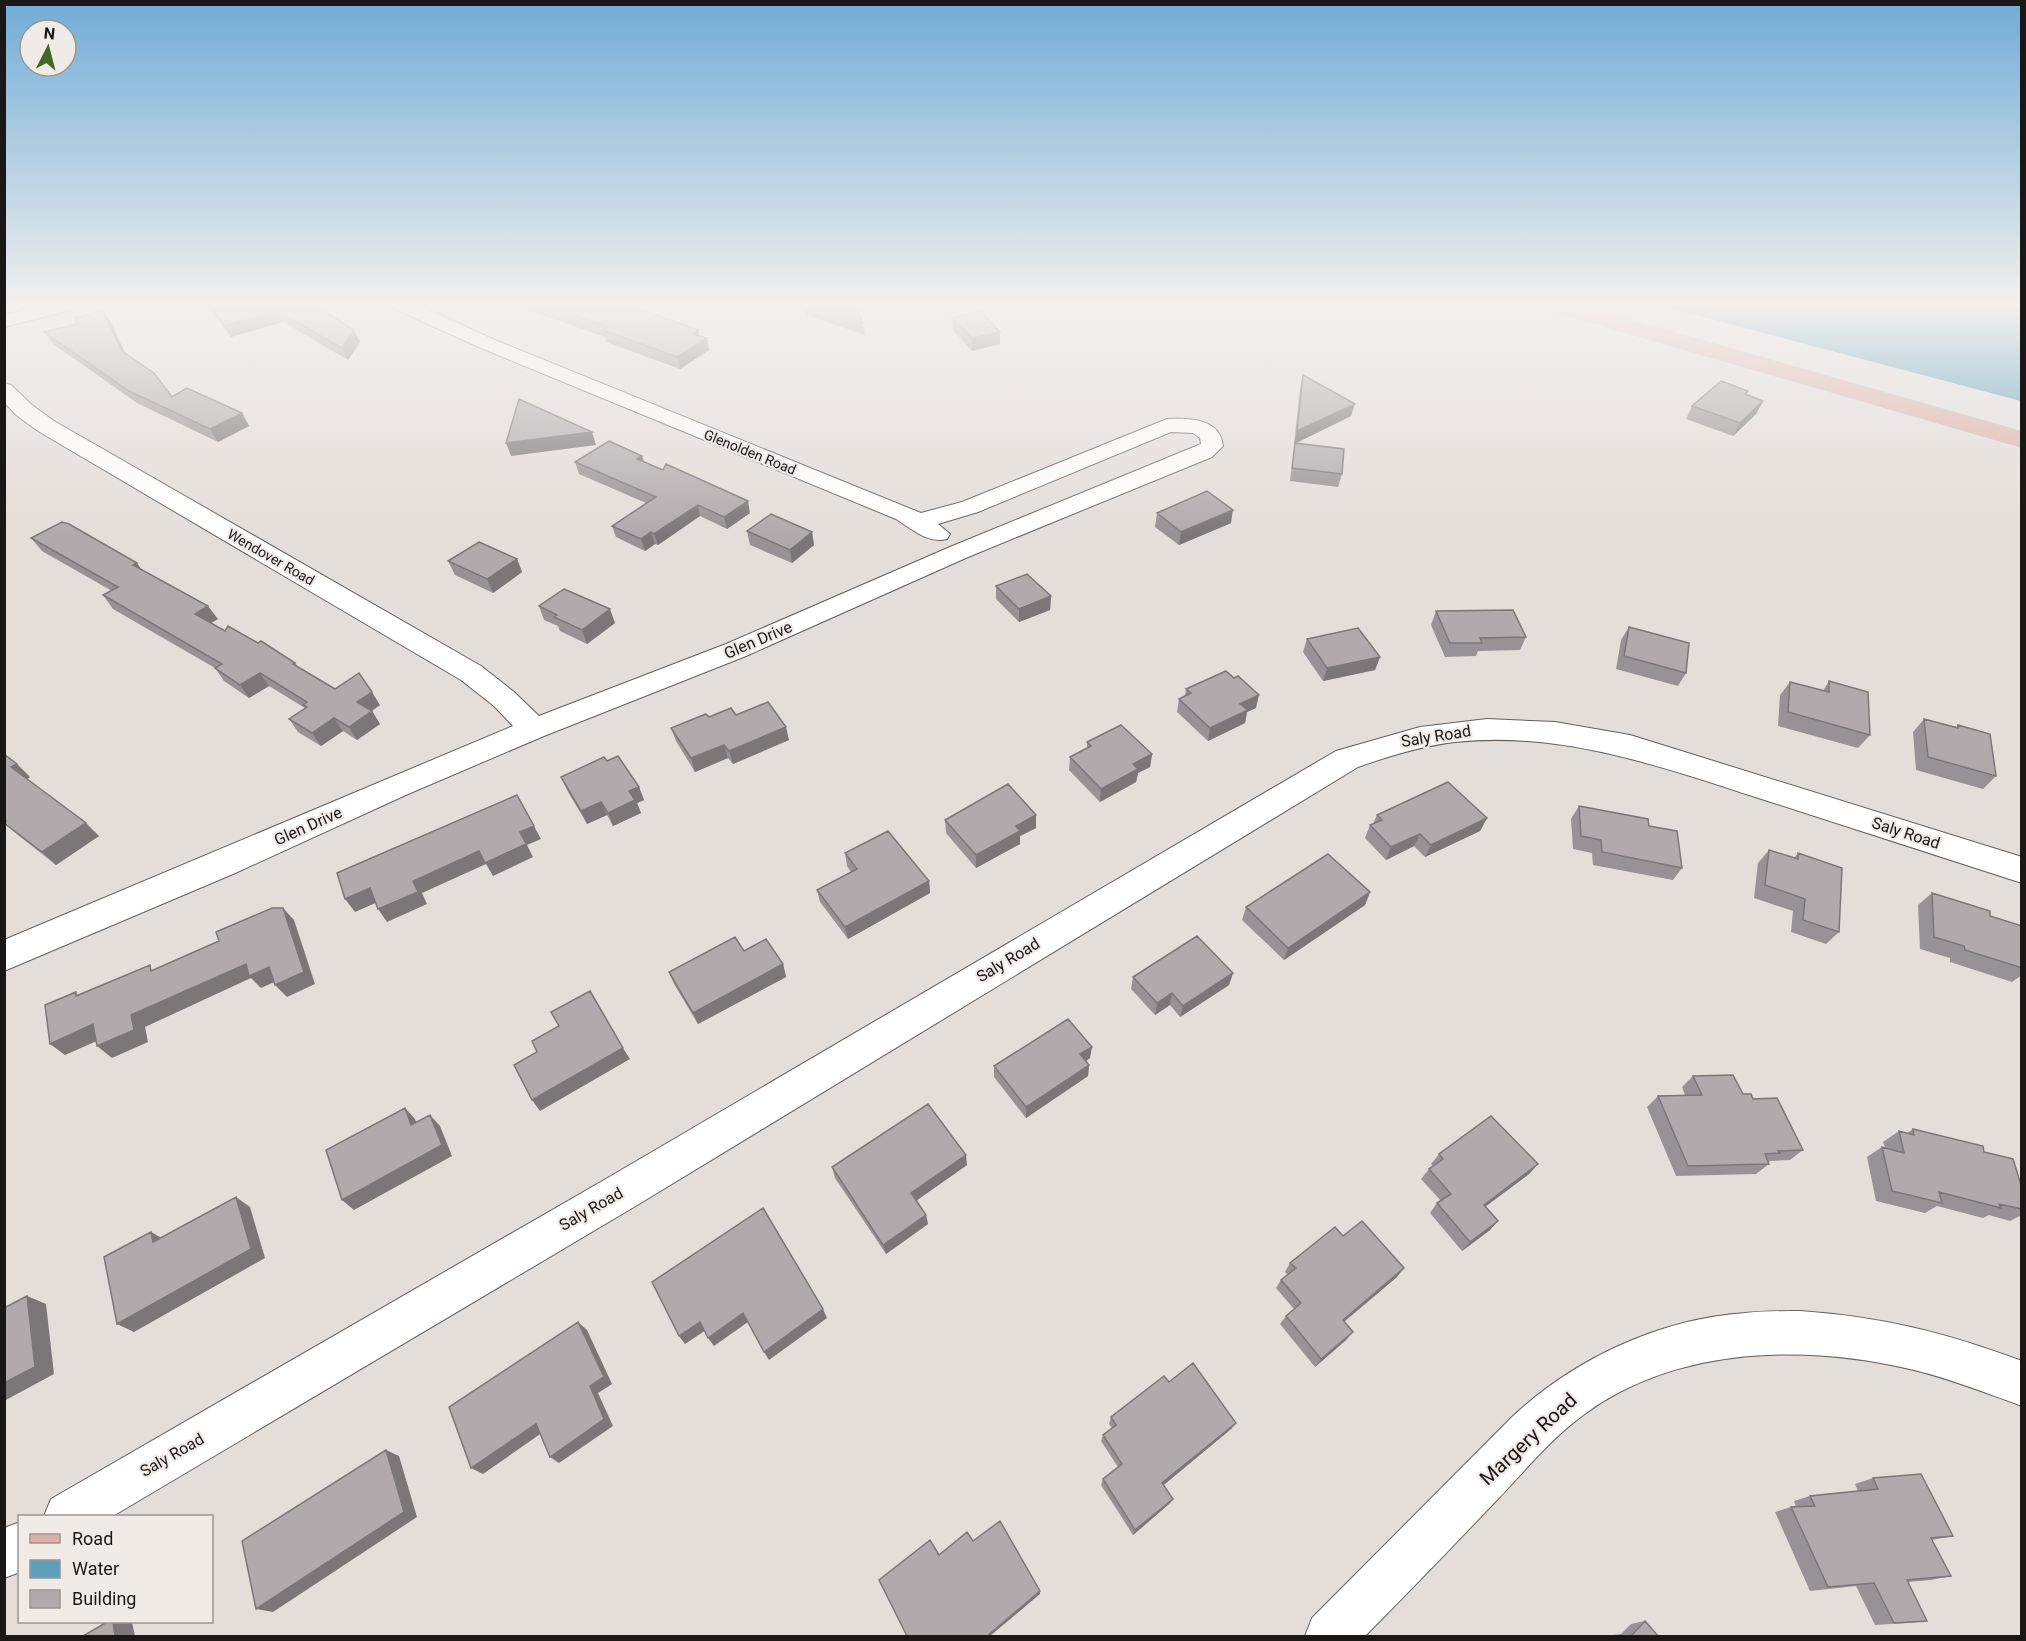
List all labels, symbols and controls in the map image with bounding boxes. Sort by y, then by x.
north arrow [18,18,78,78]
text: N [43,24,56,44]
street label: Glenolden Road [702,426,798,478]
street label: Wendover Road [225,526,317,588]
street label: Glen Drive [721,617,795,663]
street label: Saly Road [1400,721,1472,751]
street label: Glen Drive [271,803,345,849]
street label: Saly Road [1870,813,1942,853]
street label: Saly Road [973,934,1043,986]
street label: Saly Road [556,1183,626,1235]
street label: Margery Road [1474,1388,1582,1490]
street label: Saly Road [137,1429,207,1481]
legend [18,1515,213,1623]
text: Road [72,1528,113,1549]
text: Water [72,1558,119,1579]
text: Building [72,1588,136,1609]

